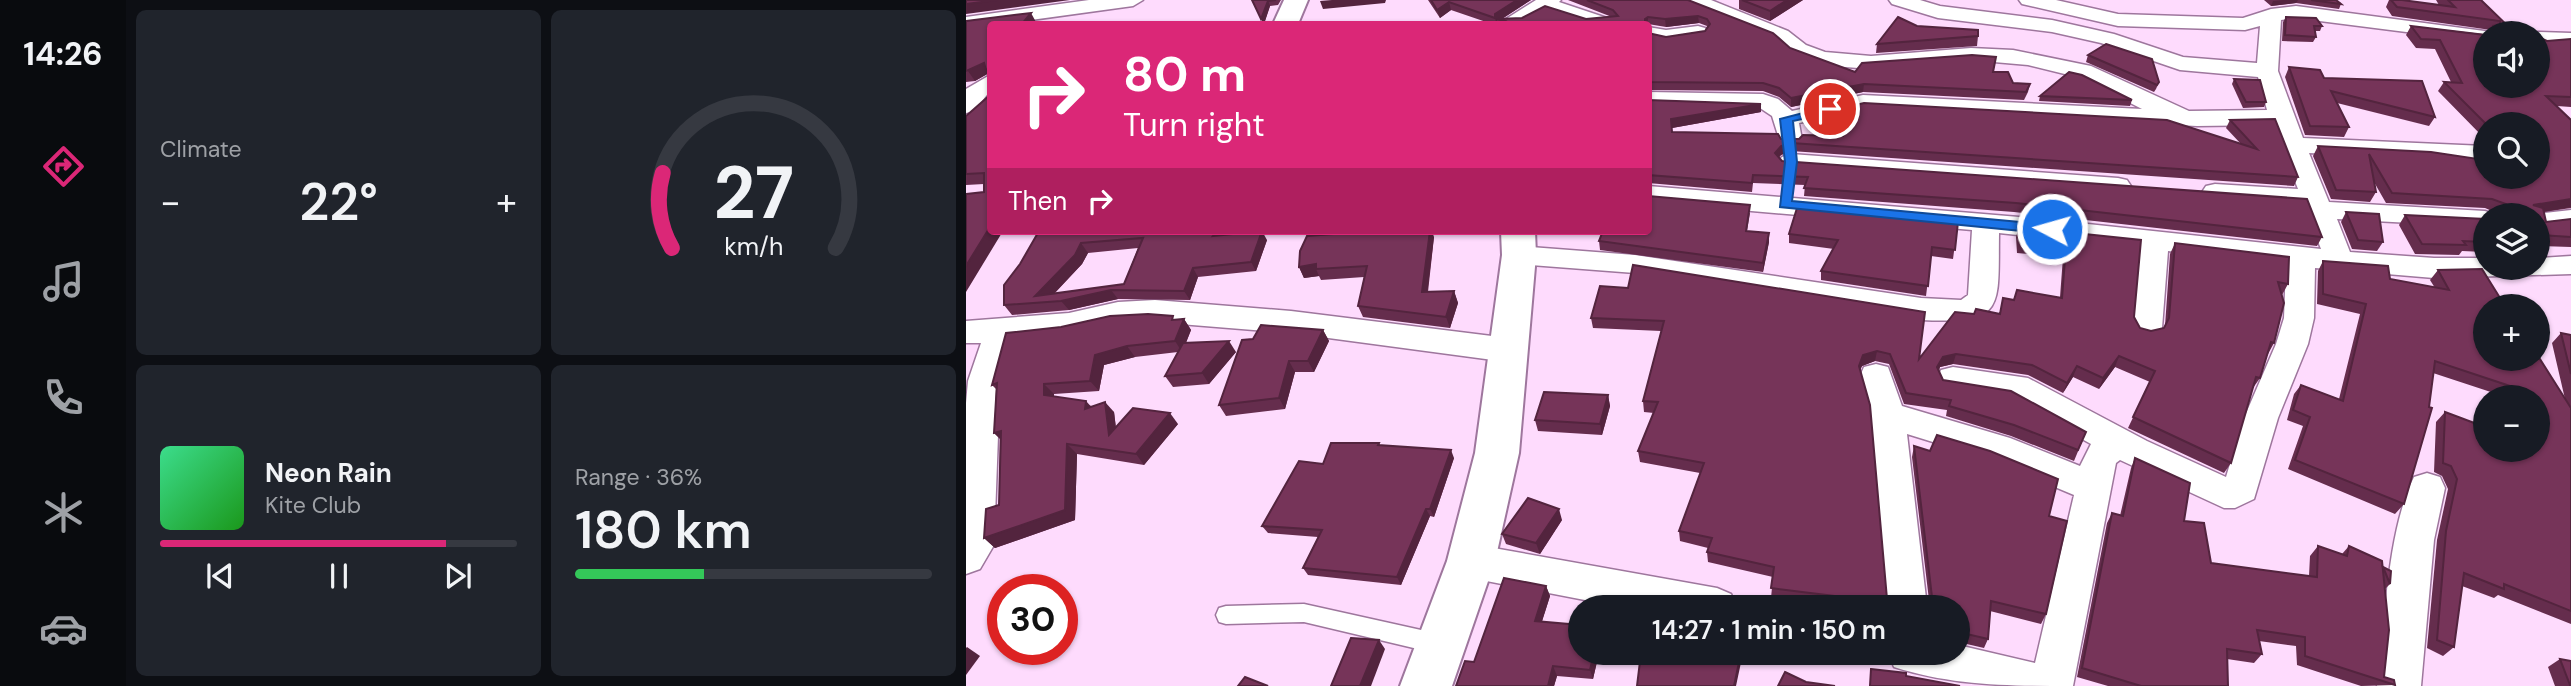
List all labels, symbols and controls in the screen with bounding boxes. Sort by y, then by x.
map controls [2473,21,2550,462]
button: sound [2473,21,2550,98]
text: 14:26 [23,33,103,75]
text: 80 m [1123,42,1246,106]
icon: right [1008,49,1099,140]
pin [1800,79,1860,139]
icon: arrive [1811,90,1849,128]
text: Turn right [1123,104,1265,146]
button: search [2473,112,2550,189]
text: Climate [160,134,242,164]
icon: directions [39,142,88,191]
text: 27 [713,147,794,242]
text: 22° [299,168,378,236]
text: − [160,177,181,227]
text: + [496,177,517,227]
icon: right [1081,182,1119,220]
text: Then [1008,184,1067,218]
position arrow [2015,192,2089,266]
button: layers [2473,203,2550,280]
text: km/h [724,230,783,263]
icon: music [39,257,88,306]
button: + [2473,294,2550,371]
icon: phone [39,373,88,422]
button: − [2473,385,2550,462]
text: Neon Rain [265,456,392,490]
text: Range · 36% [575,462,702,492]
icon: climate [39,488,88,537]
text: Kite Club [265,490,361,520]
text: 180 km [575,496,752,564]
icon: previous [201,557,239,595]
icon: pause [320,557,358,595]
icon: next [439,557,477,595]
speed limit sign: 30 [987,574,1078,665]
icon: car [39,604,88,653]
text: 14:27 · 1 min · 150 m [1652,613,1886,647]

